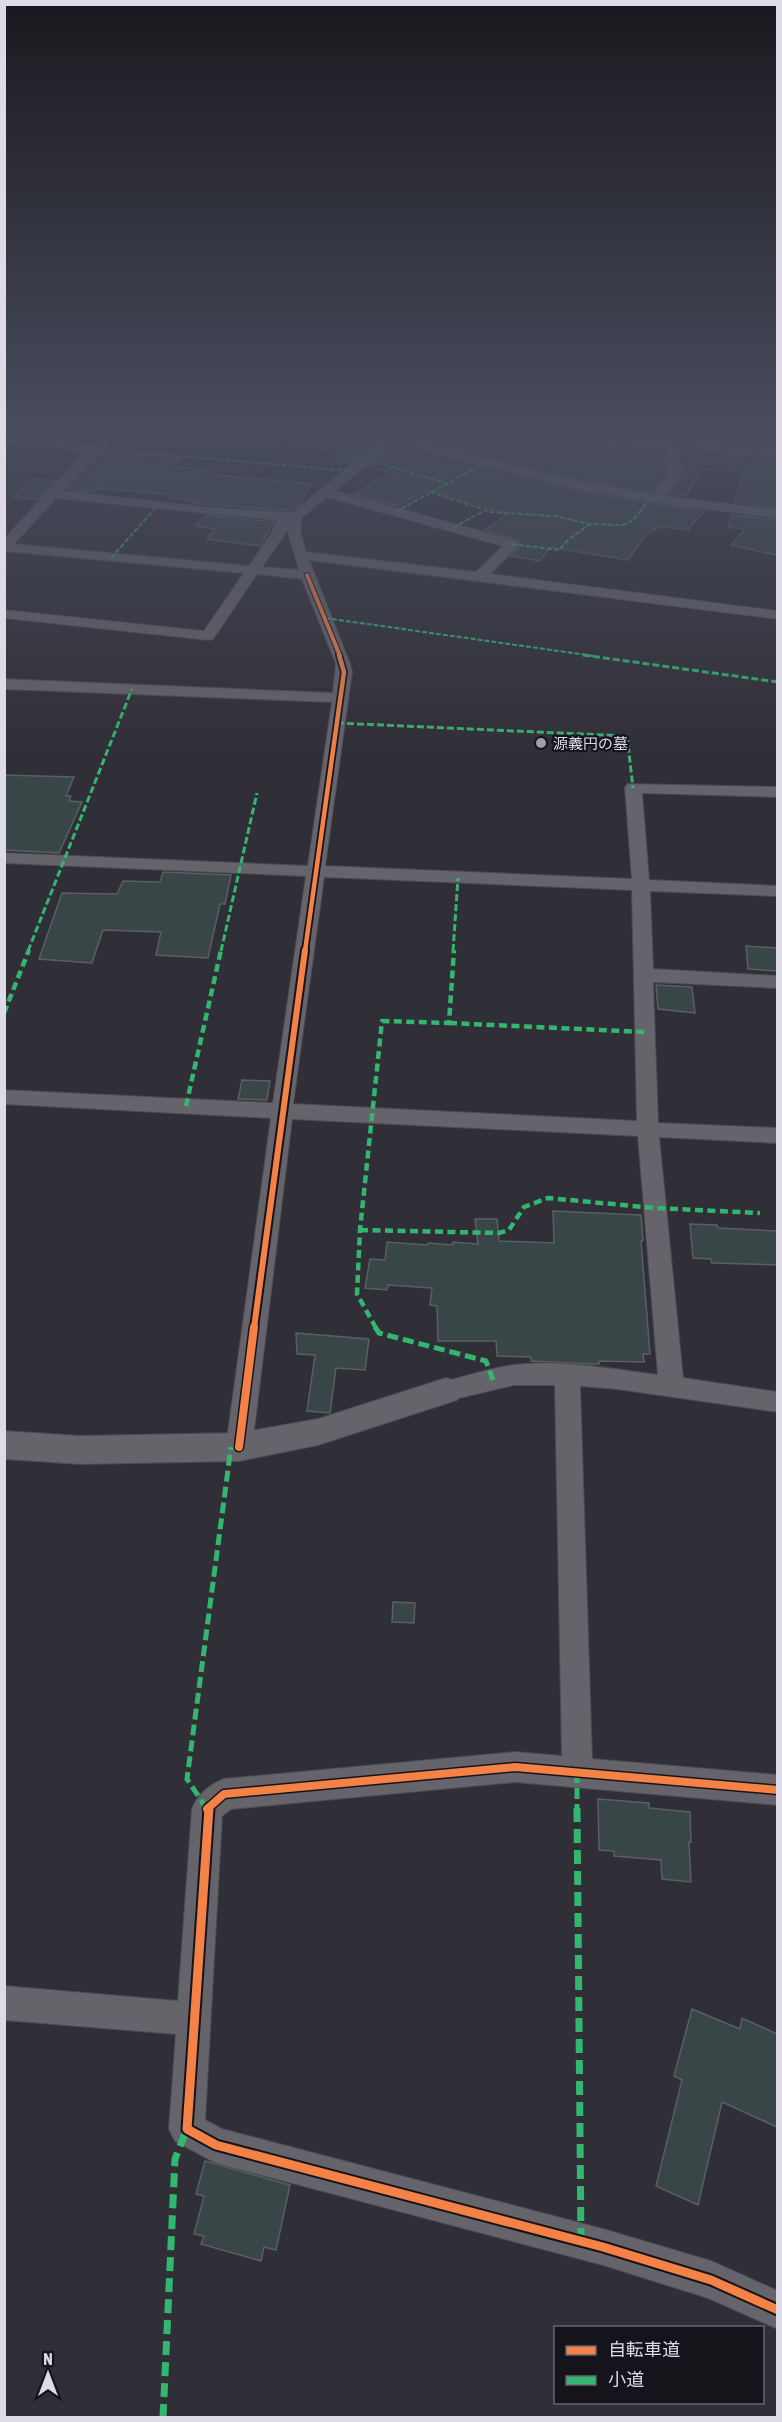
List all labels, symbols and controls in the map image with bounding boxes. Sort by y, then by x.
place label: 源義円の墓 [553,735,628,752]
marker: 源義円の墓 [534,736,548,750]
legend [554,2326,764,2404]
text: 自転車道 [608,2339,680,2360]
north arrow [18,2344,78,2404]
text: N [43,2350,53,2368]
text: 小道 [608,2369,644,2390]

